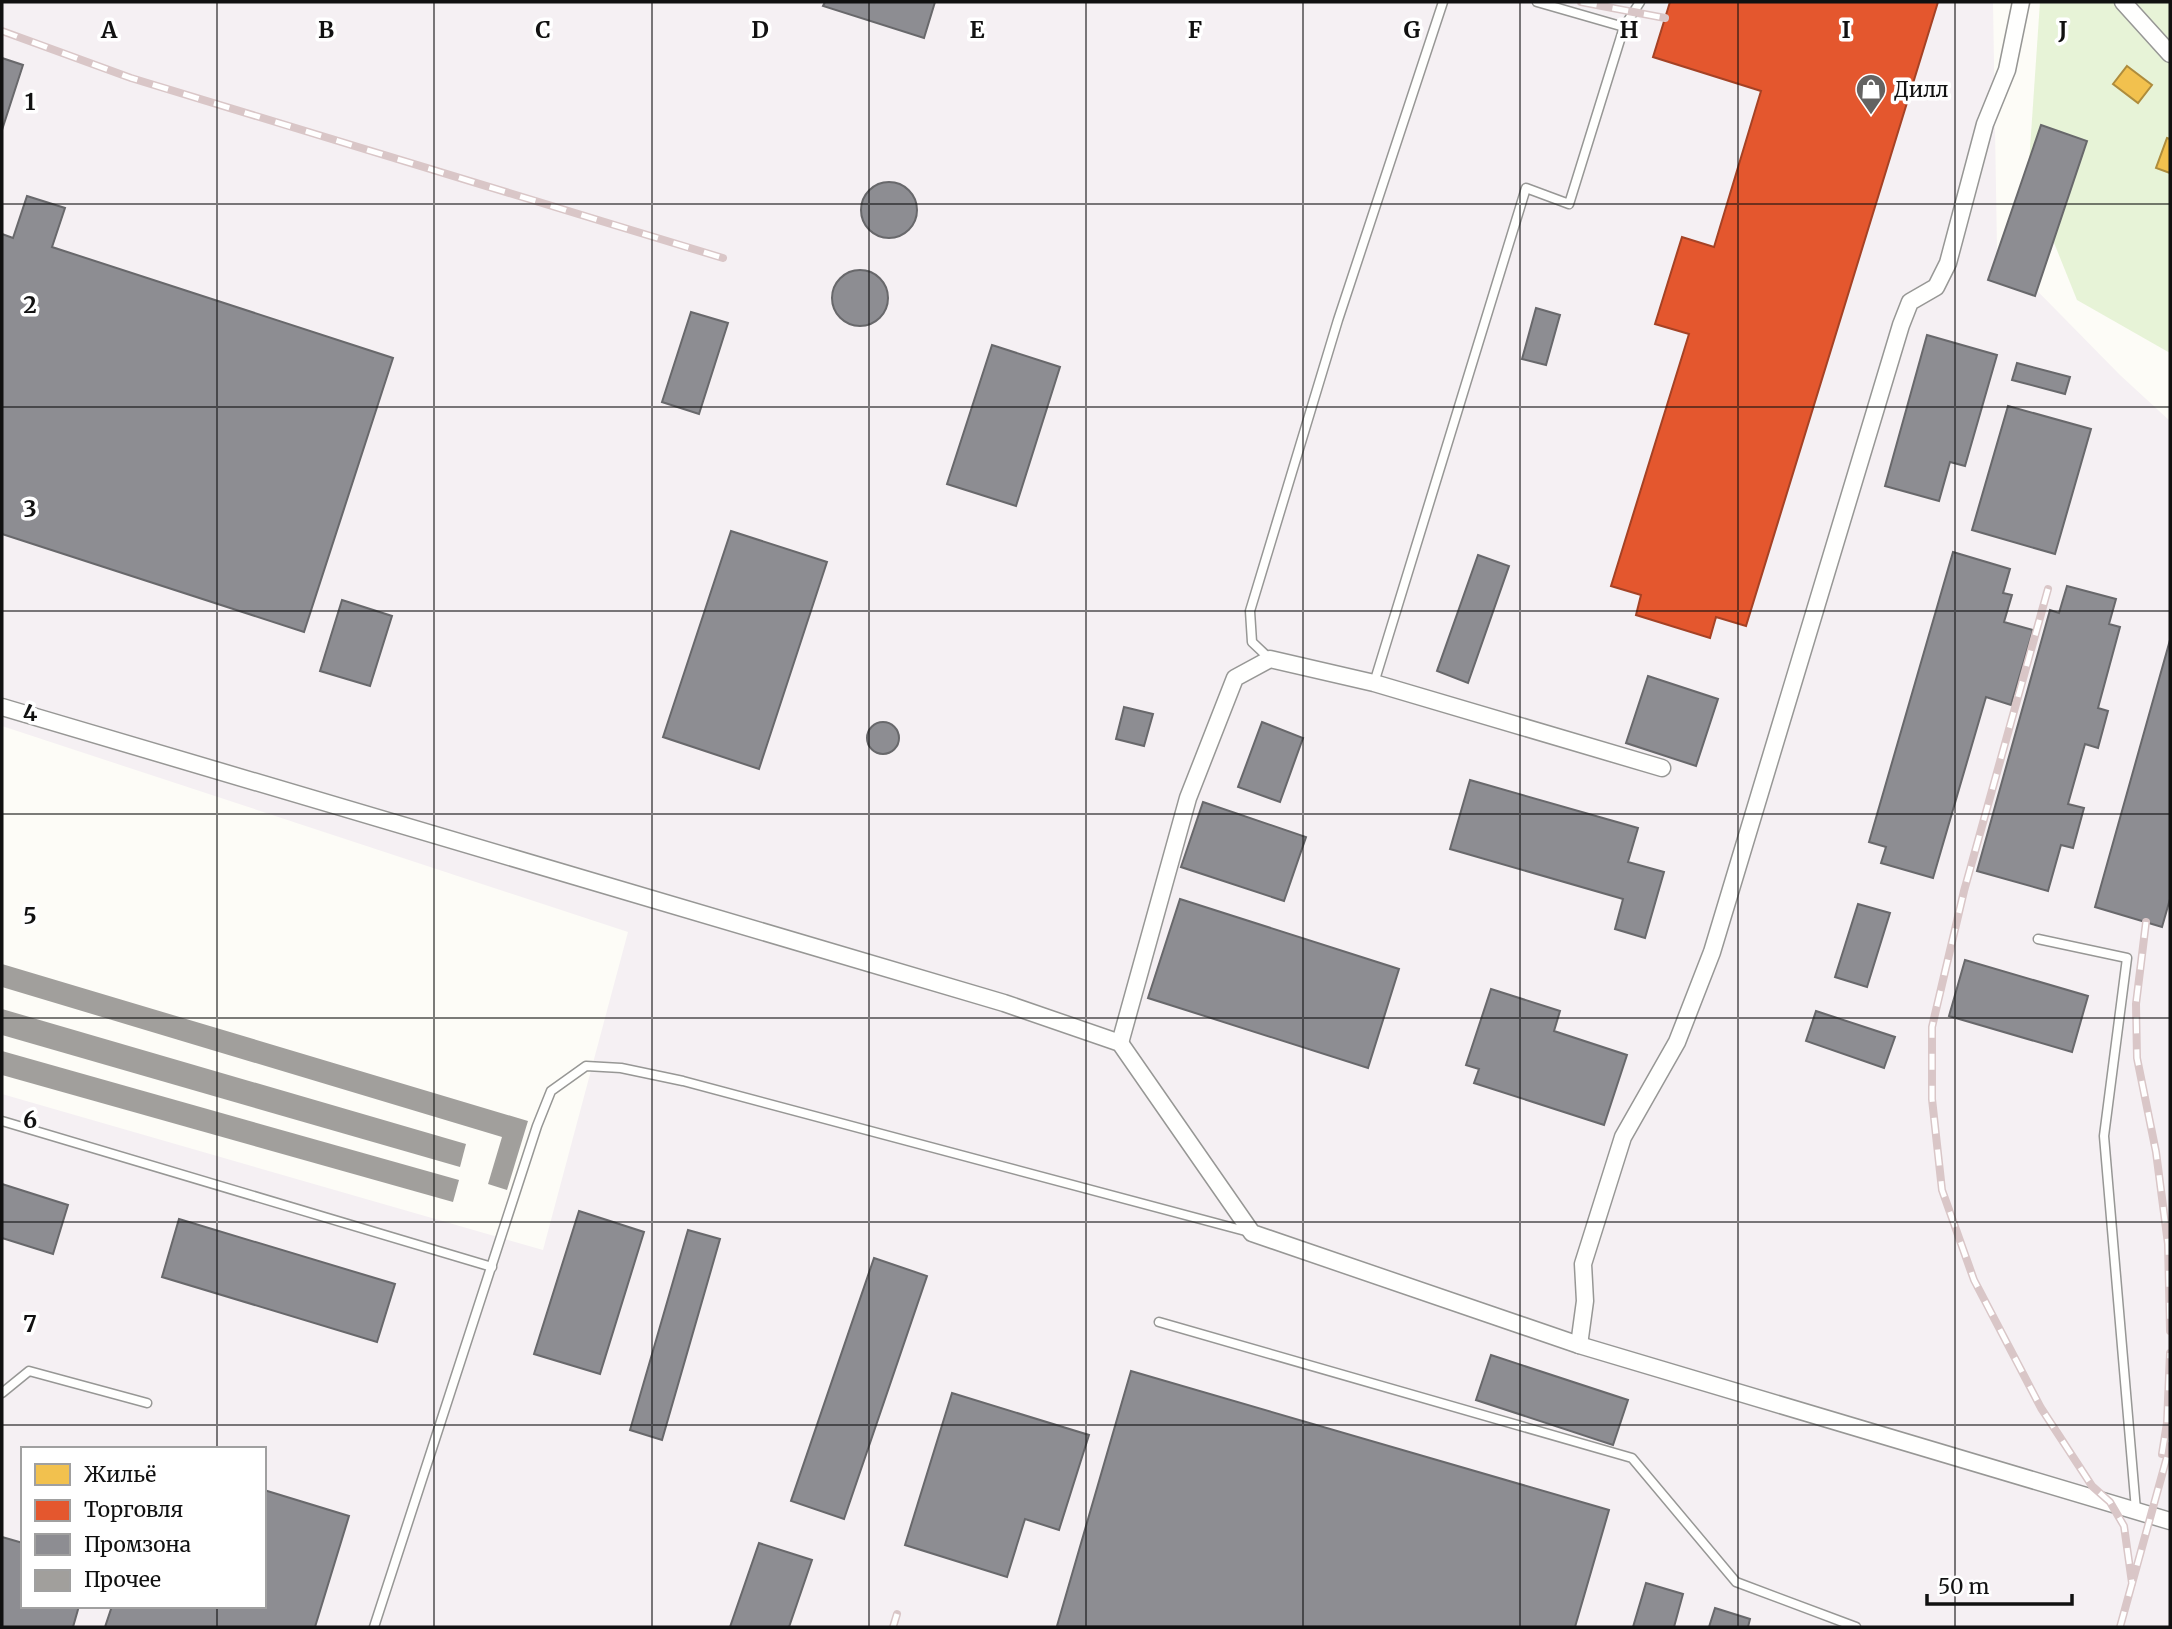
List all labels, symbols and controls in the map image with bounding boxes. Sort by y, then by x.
text: A [100,15,118,44]
text: B [318,15,334,44]
text: C [535,15,551,44]
text: D [751,15,769,44]
text: E [969,15,985,44]
text: F [1188,15,1202,44]
text: G [1404,15,1421,44]
text: H [1620,15,1639,44]
text: I [1841,15,1851,44]
text: J [2057,15,2068,44]
shop icon: Дилл [1854,72,1888,116]
place label: Дилл [1894,76,1949,103]
text: 1 [25,87,36,116]
text: 2 [23,290,37,319]
text: 3 [23,494,37,523]
text: 4 [23,698,38,727]
text: 5 [23,901,37,930]
text: 6 [23,1105,37,1134]
text: 7 [23,1309,37,1338]
legend [21,1447,266,1608]
text: Жильё [84,1461,156,1488]
text: Торговля [84,1496,183,1523]
text: Промзона [84,1531,191,1558]
scale bar [1927,1562,2072,1606]
text: Прочее [84,1566,161,1593]
text: 50 m [1938,1573,1989,1600]

